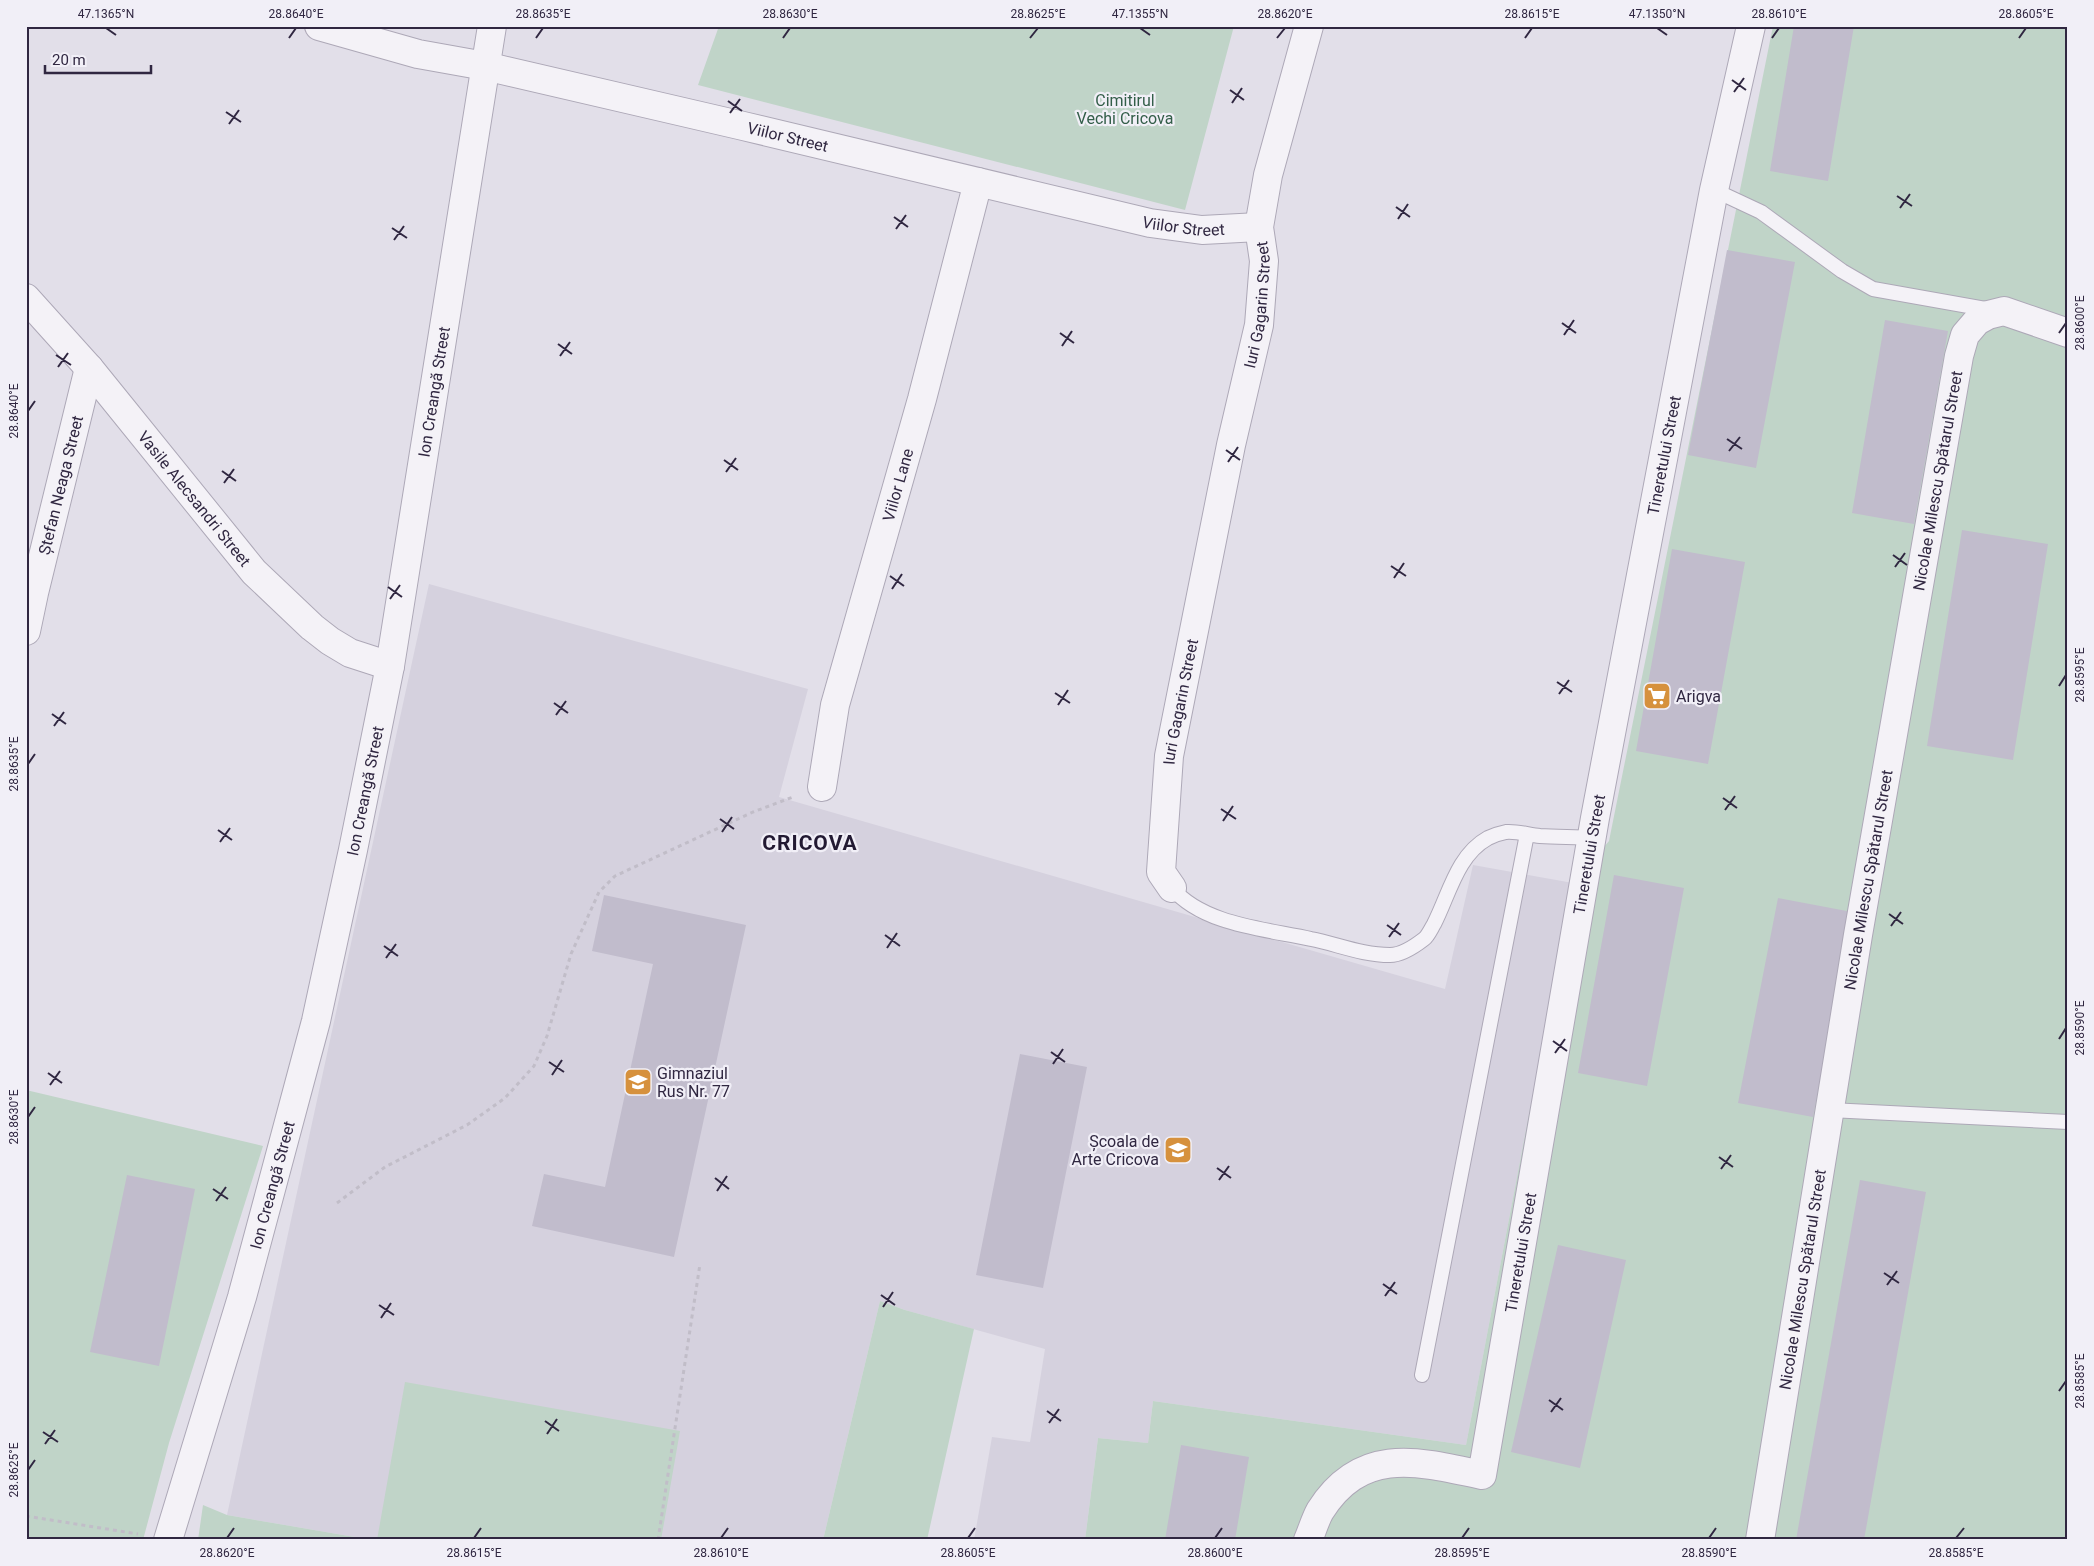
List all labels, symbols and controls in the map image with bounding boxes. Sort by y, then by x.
text: 47.1365°N [78,7,134,21]
text: 28.8640°E [269,7,324,21]
text: 28.8635°E [516,7,571,21]
text: 28.8630°E [763,7,818,21]
text: 28.8625°E [1011,7,1066,21]
text: 47.1355°N [1112,7,1168,21]
text: 28.8620°E [1258,7,1313,21]
text: 28.8615°E [1505,7,1560,21]
text: 47.1350°N [1629,7,1685,21]
text: 28.8610°E [1752,7,1807,21]
text: 28.8605°E [1999,7,2054,21]
scale bar [45,42,151,74]
text: 20 m [52,51,86,69]
park label: Cimitirul Vechi Cricova [1077,91,1173,128]
street label: Viilor Street [746,118,830,155]
street label: Viilor Street [1140,212,1225,240]
street label: Iuri Gagarin Street [1240,240,1274,370]
text: 28.8600°E [2073,295,2087,350]
street label: Ion Creangă Street [414,325,453,458]
street label: Nicolae Milescu Spătarul Street [1909,369,1966,592]
text: 28.8640°E [7,383,21,438]
street label: Tineretului Street [1643,394,1684,517]
street label: Ștefan Neaga Street [34,413,87,557]
street label: Vasile Alecsandri Street [134,427,255,570]
street label: Viilor Lane [878,446,917,523]
street label: Iuri Gagarin Street [1159,637,1202,765]
text: 28.8595°E [2073,647,2087,702]
supermarket icon: Arigva [1642,681,1672,711]
place label: Arigva [1676,687,1721,706]
street label: Ion Creangă Street [343,724,387,858]
text: 28.8635°E [7,736,21,791]
street label: Nicolae Milescu Spătarul Street [1840,768,1896,991]
street label: Tineretului Street [1569,793,1609,916]
district label: CRICOVA [762,831,858,855]
text: 28.8590°E [2073,1000,2087,1055]
place label: Gimnaziul Rus Nr. 77 [657,1064,730,1101]
school or university icon: Gimnaziul Rus Nr. 77 [623,1067,653,1097]
text: 28.8630°E [7,1089,21,1144]
street label: Ion Creangă Street [246,1119,298,1251]
place label: Școala de Arte Cricova [1072,1132,1159,1169]
school or university icon: Școala de Arte Cricova [1163,1135,1193,1165]
street label: Nicolae Milescu Spătarul Street [1775,1168,1829,1391]
street label: Tineretului Street [1501,1191,1540,1314]
text: 28.8585°E [2073,1353,2087,1408]
text: 28.8625°E [7,1442,21,1497]
text: 28.8620°E [200,1546,255,1560]
text: 28.8615°E [447,1546,502,1560]
text: 28.8610°E [694,1546,749,1560]
text: 28.8605°E [941,1546,996,1560]
text: 28.8600°E [1188,1546,1243,1560]
text: 28.8595°E [1435,1546,1490,1560]
text: 28.8590°E [1682,1546,1737,1560]
text: 28.8585°E [1929,1546,1984,1560]

